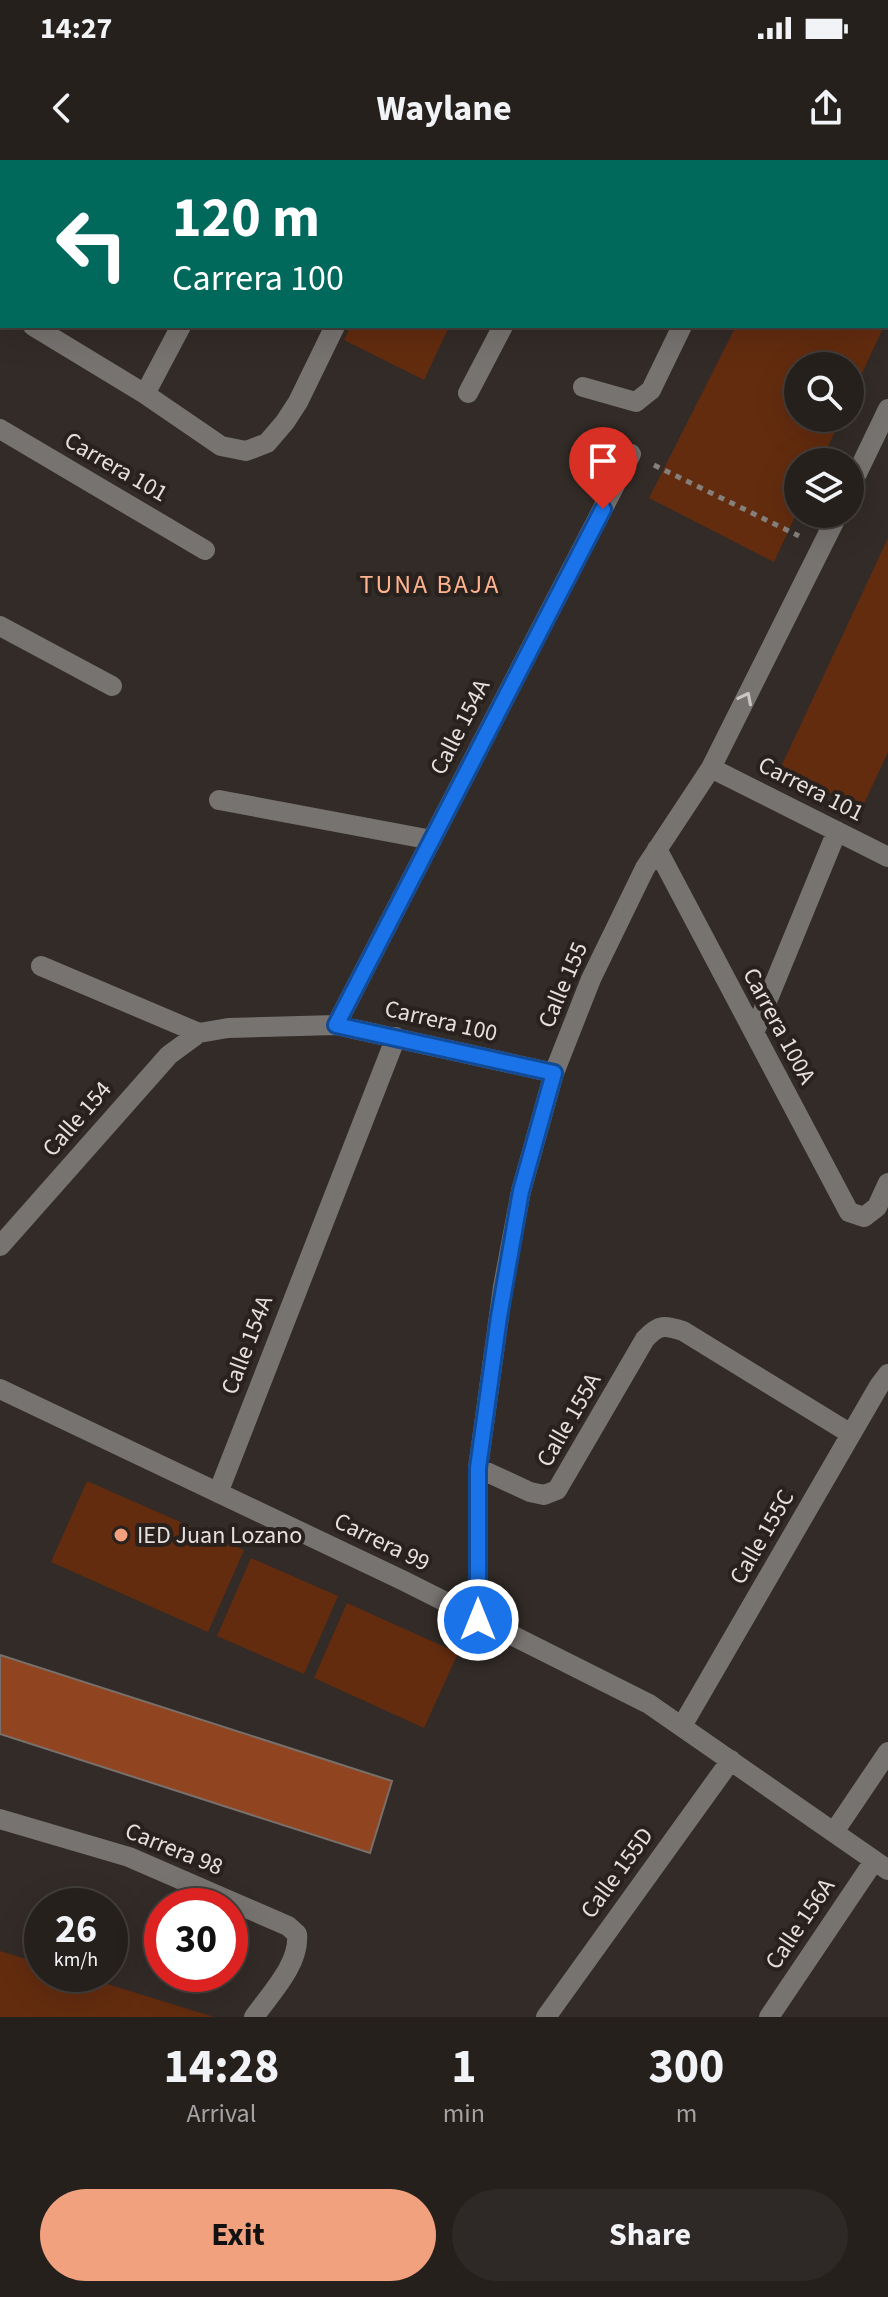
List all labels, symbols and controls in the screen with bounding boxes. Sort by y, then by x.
text: 14:27 [40,7,112,50]
text: Waylane [376,83,512,134]
icon: back [40,86,84,130]
icon: share [804,86,848,130]
text: 120 m [172,179,320,258]
icon: left [40,192,144,296]
text: Carrera 100 [172,253,344,304]
map controls [784,352,864,528]
button: search [784,352,864,432]
street label: Carrera 101 [58,423,174,511]
pin [569,427,637,509]
icon: arrive [581,439,625,483]
button: layers [784,448,864,528]
district label: TUNA BAJA [360,566,500,603]
street label: Calle 154A [421,673,499,781]
one-way arrow [737,691,752,706]
street label: Carrera 101 [752,747,870,831]
street label: Calle 155 [529,936,597,1034]
street label: Carrera 100A [734,961,824,1091]
street label: Carrera 100 [381,991,501,1051]
street label: Calle 154 [34,1073,120,1165]
street label: Calle 154A [212,1290,282,1400]
street label: Calle 155A [528,1366,610,1474]
street label: Calle 155C [721,1483,803,1591]
street label: Carrera 99 [328,1504,436,1580]
place label: IED Juan Lozano [137,1518,302,1553]
marker: IED Juan Lozano [112,1526,130,1544]
position arrow [436,1578,520,1662]
street label: Carrera 98 [120,1814,228,1884]
street label: Calle 155D [572,1820,662,1926]
street label: Calle 156A [757,1871,843,1977]
speed limit sign: 30 [144,1888,248,1992]
text: 26 [55,1901,97,1958]
text: km/h [54,1946,98,1974]
text: 14:28 [163,2033,279,2101]
text: 1 [451,2033,477,2101]
text: 300 [648,2033,724,2101]
text: Arrival [186,2095,256,2132]
text: min [443,2095,485,2132]
text: m [676,2095,697,2132]
button: Exit [40,2189,436,2281]
button: Share [452,2189,848,2281]

